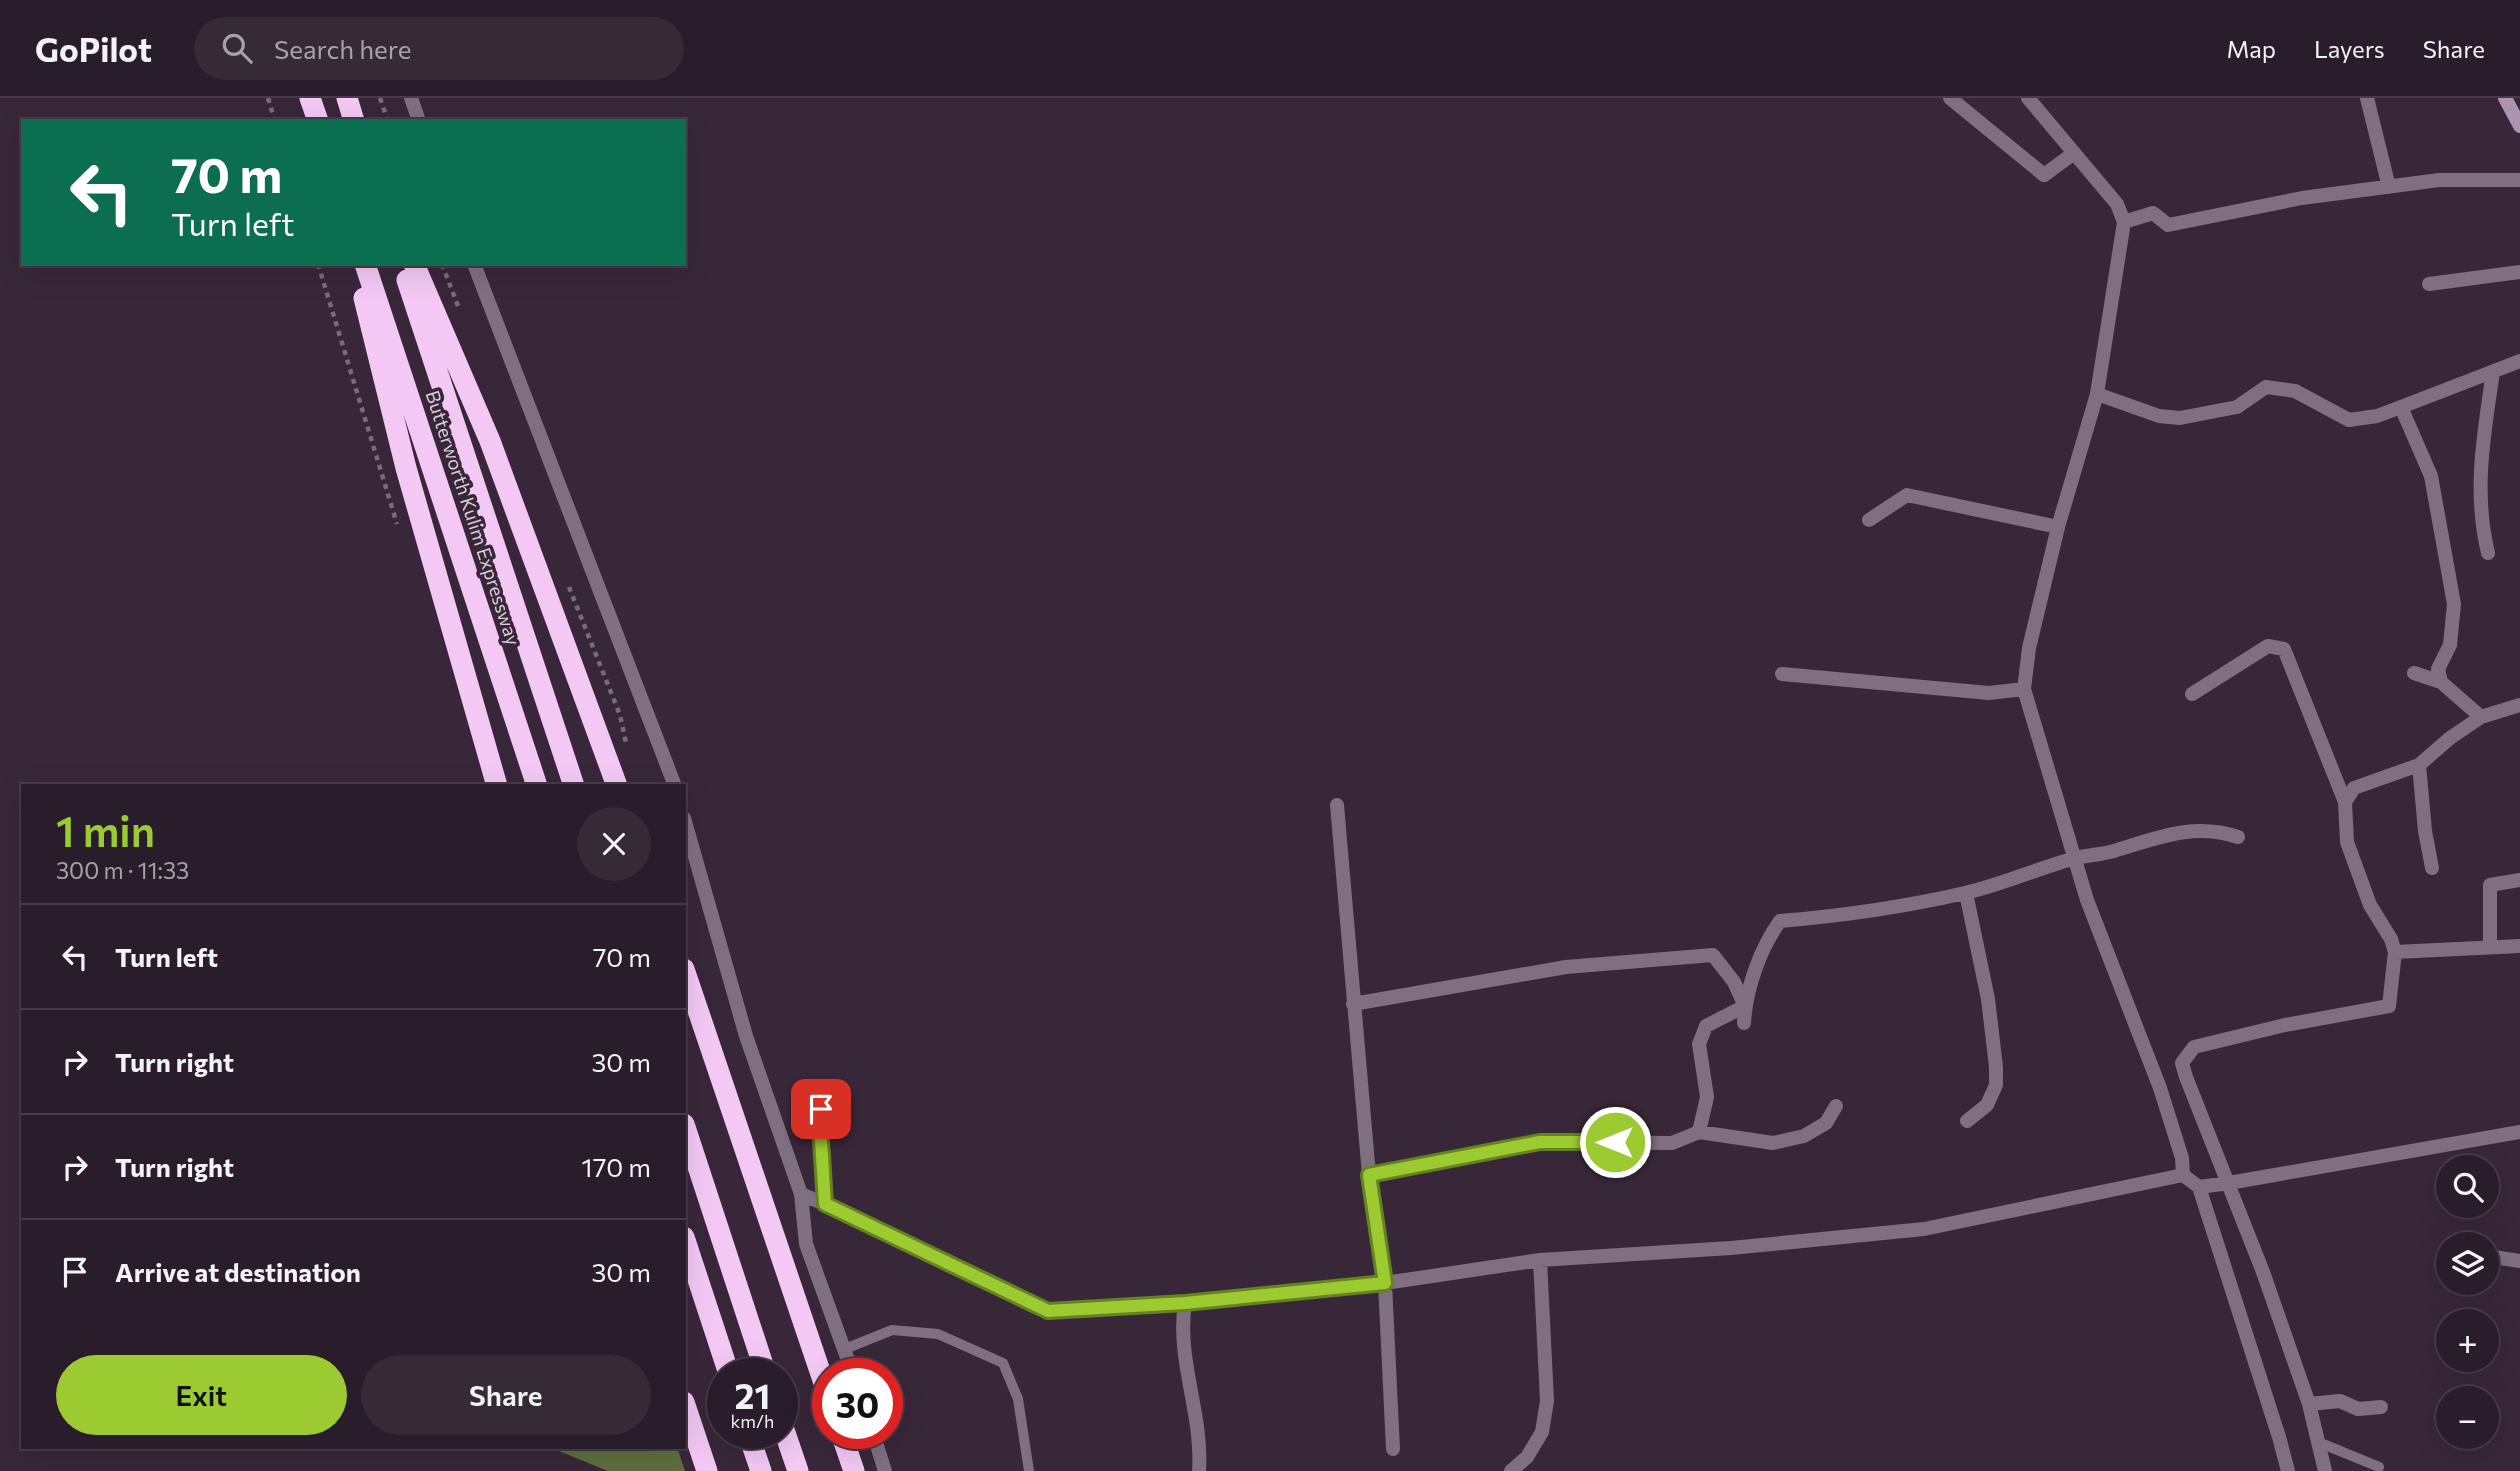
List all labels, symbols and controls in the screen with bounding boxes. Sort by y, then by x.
search box [194,17,684,80]
text: GoPilot [35,28,152,69]
icon: search [218,29,256,67]
text: Search here [274,33,411,64]
text: Map [2227,34,2276,63]
text: Layers [2314,34,2385,63]
text: Share [2423,34,2485,63]
text: 70 m [171,143,282,203]
icon: left [56,147,147,238]
text: Turn left [171,203,295,243]
street label: Butterworth Kulim Expressway [421,387,526,648]
text: 1 min [56,804,155,856]
button: close [577,807,651,881]
text: 300 m · 11:33 [56,856,189,884]
icon: left [56,938,94,976]
text: Turn left [115,941,218,972]
text: 70 m [593,941,651,972]
icon: right [56,1043,94,1081]
text: Turn right [115,1046,234,1077]
text: 30 m [592,1046,651,1077]
pin [791,1079,851,1139]
icon: arrive [802,1090,840,1128]
position arrow [1578,1105,1652,1179]
icon: right [56,1148,94,1186]
text: Turn right [115,1151,234,1182]
text: 170 m [582,1151,651,1182]
map controls [2436,1155,2499,1449]
button: search [2436,1155,2499,1218]
button: layers [2436,1232,2499,1295]
icon: arrive [56,1253,94,1291]
text: Arrive at destination [115,1256,361,1287]
text: 30 m [592,1256,651,1287]
button: + [2436,1309,2499,1372]
button: Exit [56,1355,347,1435]
button: Share [361,1355,651,1435]
speed limit sign: 30 [812,1358,903,1449]
text: 21 [735,1373,770,1416]
button: − [2436,1386,2499,1449]
text: km/h [731,1410,774,1432]

